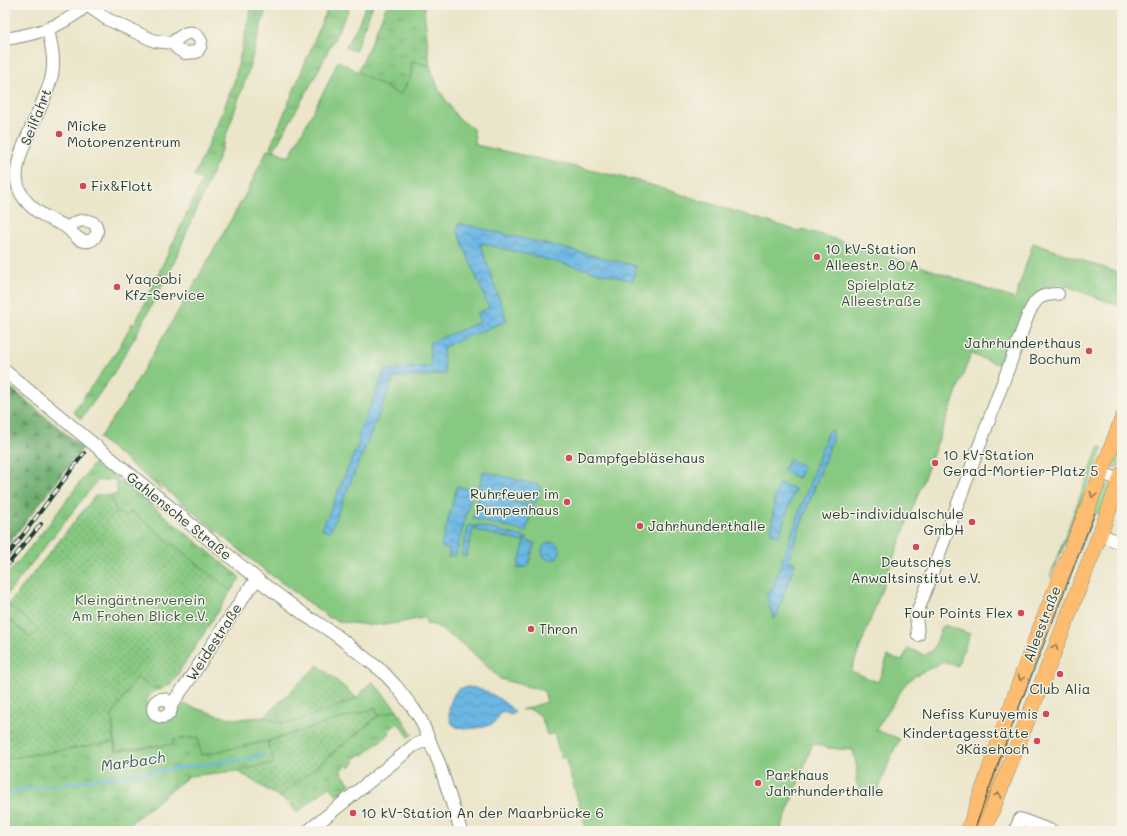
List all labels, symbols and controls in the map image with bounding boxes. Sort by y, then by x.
street label: Seilfahrt [16,86,56,148]
place label: Micke Motorenzentrum [67,116,181,151]
marker: Micke Motorenzentrum [54,129,64,139]
place label: Fix&Flott [91,176,152,195]
marker: Fix&Flott [78,181,88,191]
place label: 10 kV-Station Alleestr. 80 A [825,239,919,274]
marker: 10 kV-Station Alleestr. 80 A [812,252,822,262]
place label: Yaqoobi Kfz-Service [125,269,205,304]
park label: Spielplatz Alleestraße [841,275,921,310]
marker: Yaqoobi Kfz-Service [112,282,122,292]
place label: Jahrhunderthaus Bochum [965,333,1081,368]
marker: Jahrhunderthaus Bochum [1084,346,1094,356]
place label: 10 kV-Station Gerad-Mortier-Platz 5 [943,445,1098,480]
place label: Dampfgebläsehaus [577,448,705,467]
marker: Dampfgebläsehaus [564,453,574,463]
marker: 10 kV-Station Gerad-Mortier-Platz 5 [930,458,940,468]
street label: Gahlensche Straße [123,467,236,564]
place label: Ruhrfeuer im Pumpenhaus [470,484,559,519]
one-way arrow [1090,491,1098,498]
marker: Ruhrfeuer im Pumpenhaus [562,497,572,507]
place label: web-individualschule GmbH [821,504,964,539]
place label: Jahrhunderthalle [648,516,766,535]
marker: web-individualschule GmbH [967,517,977,527]
marker: Jahrhunderthalle [635,521,645,531]
marker: Deutsches Anwaltsinstitut e.V. [911,542,921,552]
place label: Deutsches Anwaltsinstitut e.V. [851,552,981,587]
street label: Alleestraße [1018,583,1065,665]
park label: Kleingärtnerverein Am Frohen Blick e.V. [71,590,209,625]
street label: Weidestraße [181,599,246,684]
place label: Four Points Flex [904,603,1013,622]
marker: Four Points Flex [1016,608,1026,618]
place label: Thron [539,619,578,638]
marker: Thron [526,624,536,634]
one-way arrow [1051,644,1059,651]
marker: Club Alia [1055,669,1065,679]
one-way arrow [1018,675,1026,682]
place label: Club Alia [1030,679,1090,698]
place label: Nefiss Kuruyemis [922,704,1038,723]
marker: Nefiss Kuruyemis [1041,709,1051,719]
place label: Kindertagesstätte 3Käsehoch [903,723,1029,758]
marker: Kindertagesstätte 3Käsehoch [1032,736,1042,746]
water label: Marbach [99,747,166,775]
place label: Parkhaus Jahrhunderthalle [766,765,884,800]
marker: Parkhaus Jahrhunderthalle [753,778,763,788]
one-way arrow [993,791,1001,798]
place label: 10 kV-Station An der Maarbrücke 6 [361,803,604,822]
marker: 10 kV-Station An der Maarbrücke 6 [348,808,358,818]

